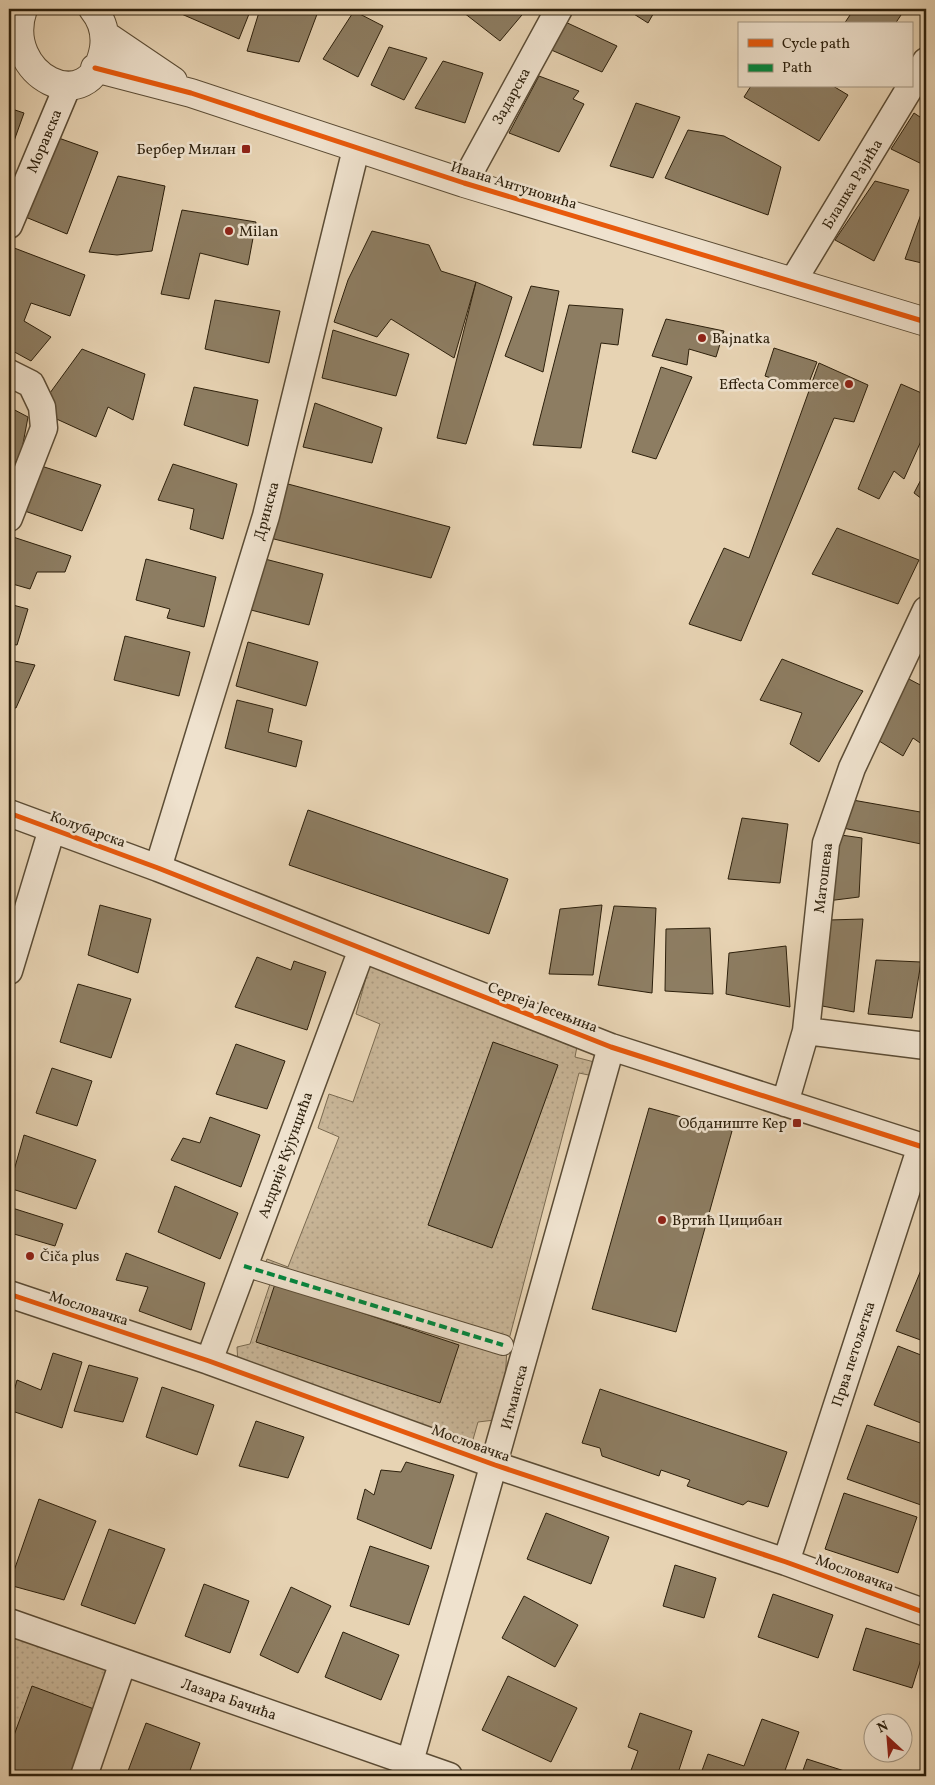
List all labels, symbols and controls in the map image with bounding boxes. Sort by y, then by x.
legend [738,22,912,88]
text: Cycle path [782,34,850,55]
text: Path [782,58,812,79]
street label: Задарска [488,64,537,129]
street label: Моравска [23,106,68,177]
street label: Блашка Рајића [818,136,889,234]
place label: Бербер Милан [137,140,236,161]
marker: Бербер Милан [240,143,252,155]
street label: Ивана Антуновића [448,157,580,216]
place label: Milan [239,222,278,243]
marker: Milan [223,225,235,237]
place label: Bajnatka [712,329,770,350]
marker: Bajnatka [696,332,708,344]
place label: Effecta Commerce [719,375,839,396]
marker: Effecta Commerce [843,378,855,390]
street label: Дринска [250,480,285,543]
street label: Колубарска [47,807,128,854]
street label: Матошева [810,842,839,915]
street label: Сергеја Јесењина [484,978,601,1039]
street label: Андрије Кујунџића [254,1089,319,1222]
place label: Обданиште Кер [679,1114,787,1135]
marker: Обданиште Кер [791,1117,803,1129]
place label: Вртић Цицибан [672,1211,782,1232]
marker: Вртић Цицибан [656,1214,668,1226]
place label: Čiča plus [40,1247,99,1268]
marker: Čiča plus [24,1250,36,1262]
street label: Мословачка [46,1287,131,1332]
street label: Прва петољетка [827,1299,881,1410]
street label: Игманска [497,1363,534,1432]
street label: Мословачка [428,1420,513,1468]
street label: Мословачка [812,1550,897,1598]
street label: Лазара Бачића [178,1674,279,1727]
north arrow [862,1712,912,1762]
text: N [874,1717,892,1738]

